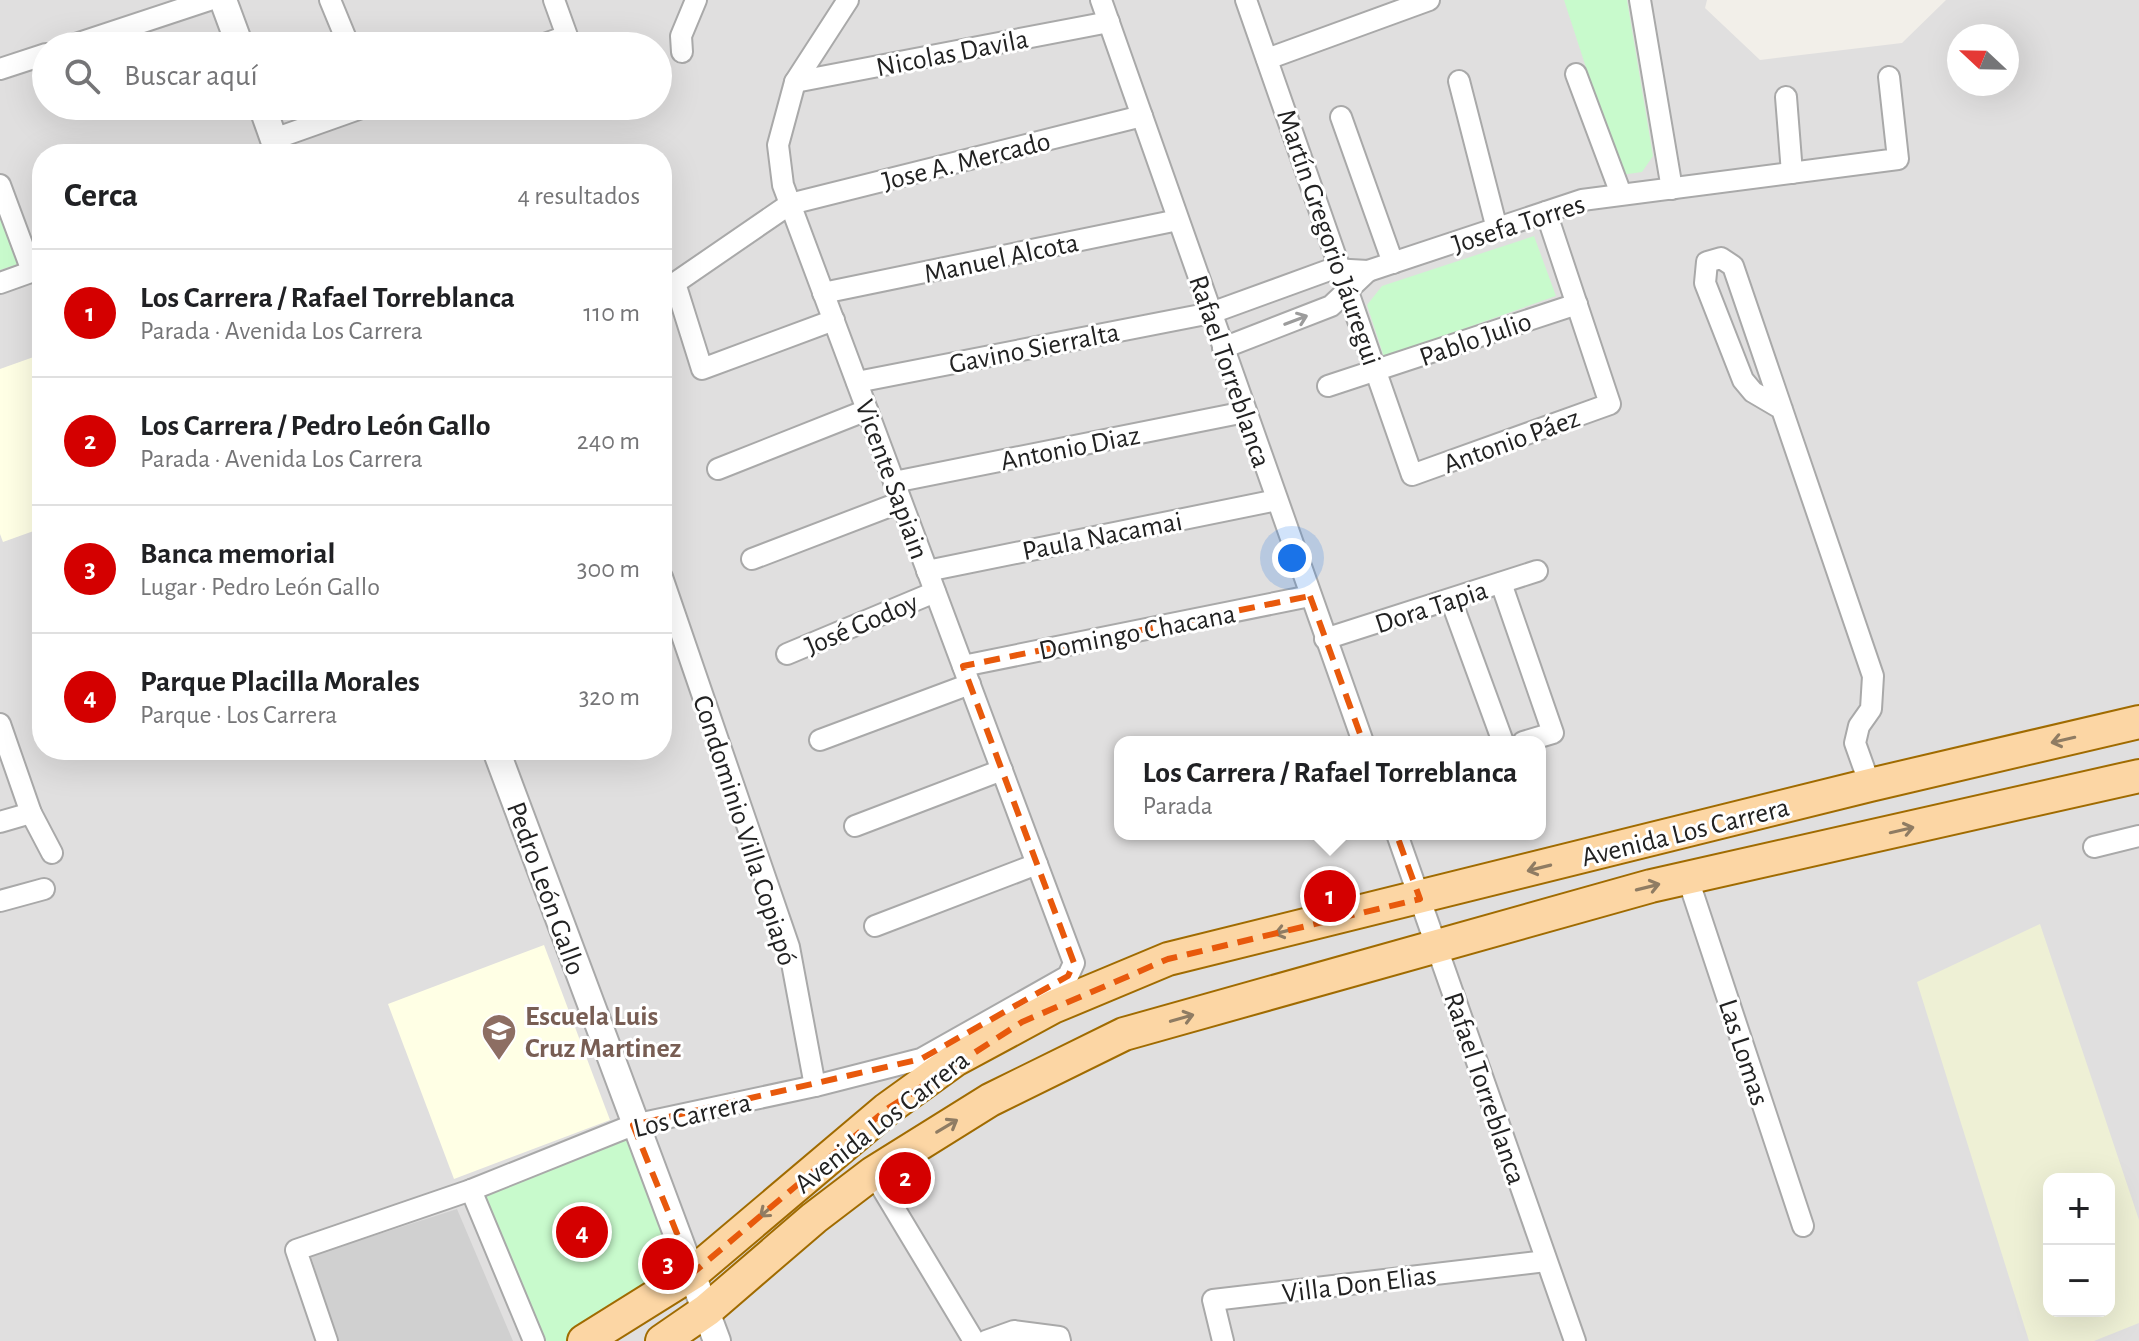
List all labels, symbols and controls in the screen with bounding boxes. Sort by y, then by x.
north arrow [1947,24,2019,96]
street label: Nicolas Davila [874,25,1031,82]
search box [32,32,672,120]
icon: search [60,54,104,98]
text: Buscar aquí [124,61,258,91]
street label: Martín Gregorio Jáuregui [1271,106,1385,369]
street label: Jose A. Mercado [880,128,1053,196]
text: Cerca [64,179,138,213]
text: 4 resultados [517,183,640,209]
street label: Josefa Torres [1449,190,1588,259]
street label: Manuel Alcota [922,229,1081,289]
street label: Rafael Torreblanca [1183,272,1275,471]
text: Los Carrera / Rafael Torreblanca [140,283,515,313]
text: 1 [85,300,95,326]
text: 110 m [583,300,640,326]
street label: Pablo Julio [1416,308,1535,372]
one-way arrow [1283,312,1308,326]
text: Parada · Avenida Los Carrera [140,318,423,344]
street label: Gavino Sierralta [947,319,1122,379]
street label: Vicente Sapiain [849,396,933,563]
street label: Antonio Páez [1440,404,1584,480]
text: Los Carrera / Pedro León Gallo [140,411,491,441]
street label: Antonio Diaz [998,422,1142,476]
text: 2 [84,428,96,454]
text: 240 m [577,428,640,454]
text: Parada · Avenida Los Carrera [140,446,423,472]
street label: Paula Nacamai [1020,508,1185,566]
your location [1272,538,1312,578]
text: Banca memorial [140,539,336,569]
text: 3 [84,556,96,582]
text: 300 m [577,556,640,582]
text: Lugar · Pedro León Gallo [140,574,380,600]
street label: Dora Tapia [1372,577,1491,639]
street label: José Godoy [801,589,922,661]
street label: Domingo Chacana [1037,600,1238,666]
text: Parque Placilla Morales [140,667,420,697]
text: 4 [83,684,97,710]
text: 320 m [579,684,640,710]
street label: Condominio Villa Copiapó [687,692,801,969]
text: Parque · Los Carrera [140,702,337,728]
one-way arrow [2051,733,2076,748]
popup [1114,736,1546,840]
text: Los Carrera / Rafael Torreblanca [1143,758,1517,788]
text: Parada [1143,793,1213,819]
street label: Avenida Los Carrera [1579,794,1792,872]
street label: Pedro León Gallo [501,798,589,979]
one-way arrow [1889,822,1915,837]
one-way arrow [1526,862,1552,877]
pin: 1 [1304,866,1356,926]
one-way arrow [1635,879,1661,894]
one-way arrow [1274,924,1300,939]
street label: Rafael Torreblanca [1438,989,1530,1188]
street label: Las Lomas [1713,996,1773,1109]
place label: Escuela Luis Cruz Martinez [525,1003,682,1063]
one-way arrow [1169,1009,1195,1024]
school or university icon: Escuela Luis Cruz Martinez [480,1012,518,1062]
street label: Avenida Los Carrera [790,1046,975,1199]
street label: Los Carrera [631,1089,754,1143]
one-way arrow [935,1117,958,1133]
pin: 2 [879,1148,931,1208]
map controls [2043,1173,2115,1317]
button: + [2043,1173,2115,1245]
one-way arrow [759,1200,780,1218]
pin: 4 [556,1202,608,1262]
pin: 3 [642,1234,694,1294]
button: − [2043,1245,2115,1317]
street label: Villa Don Elias [1281,1262,1438,1308]

